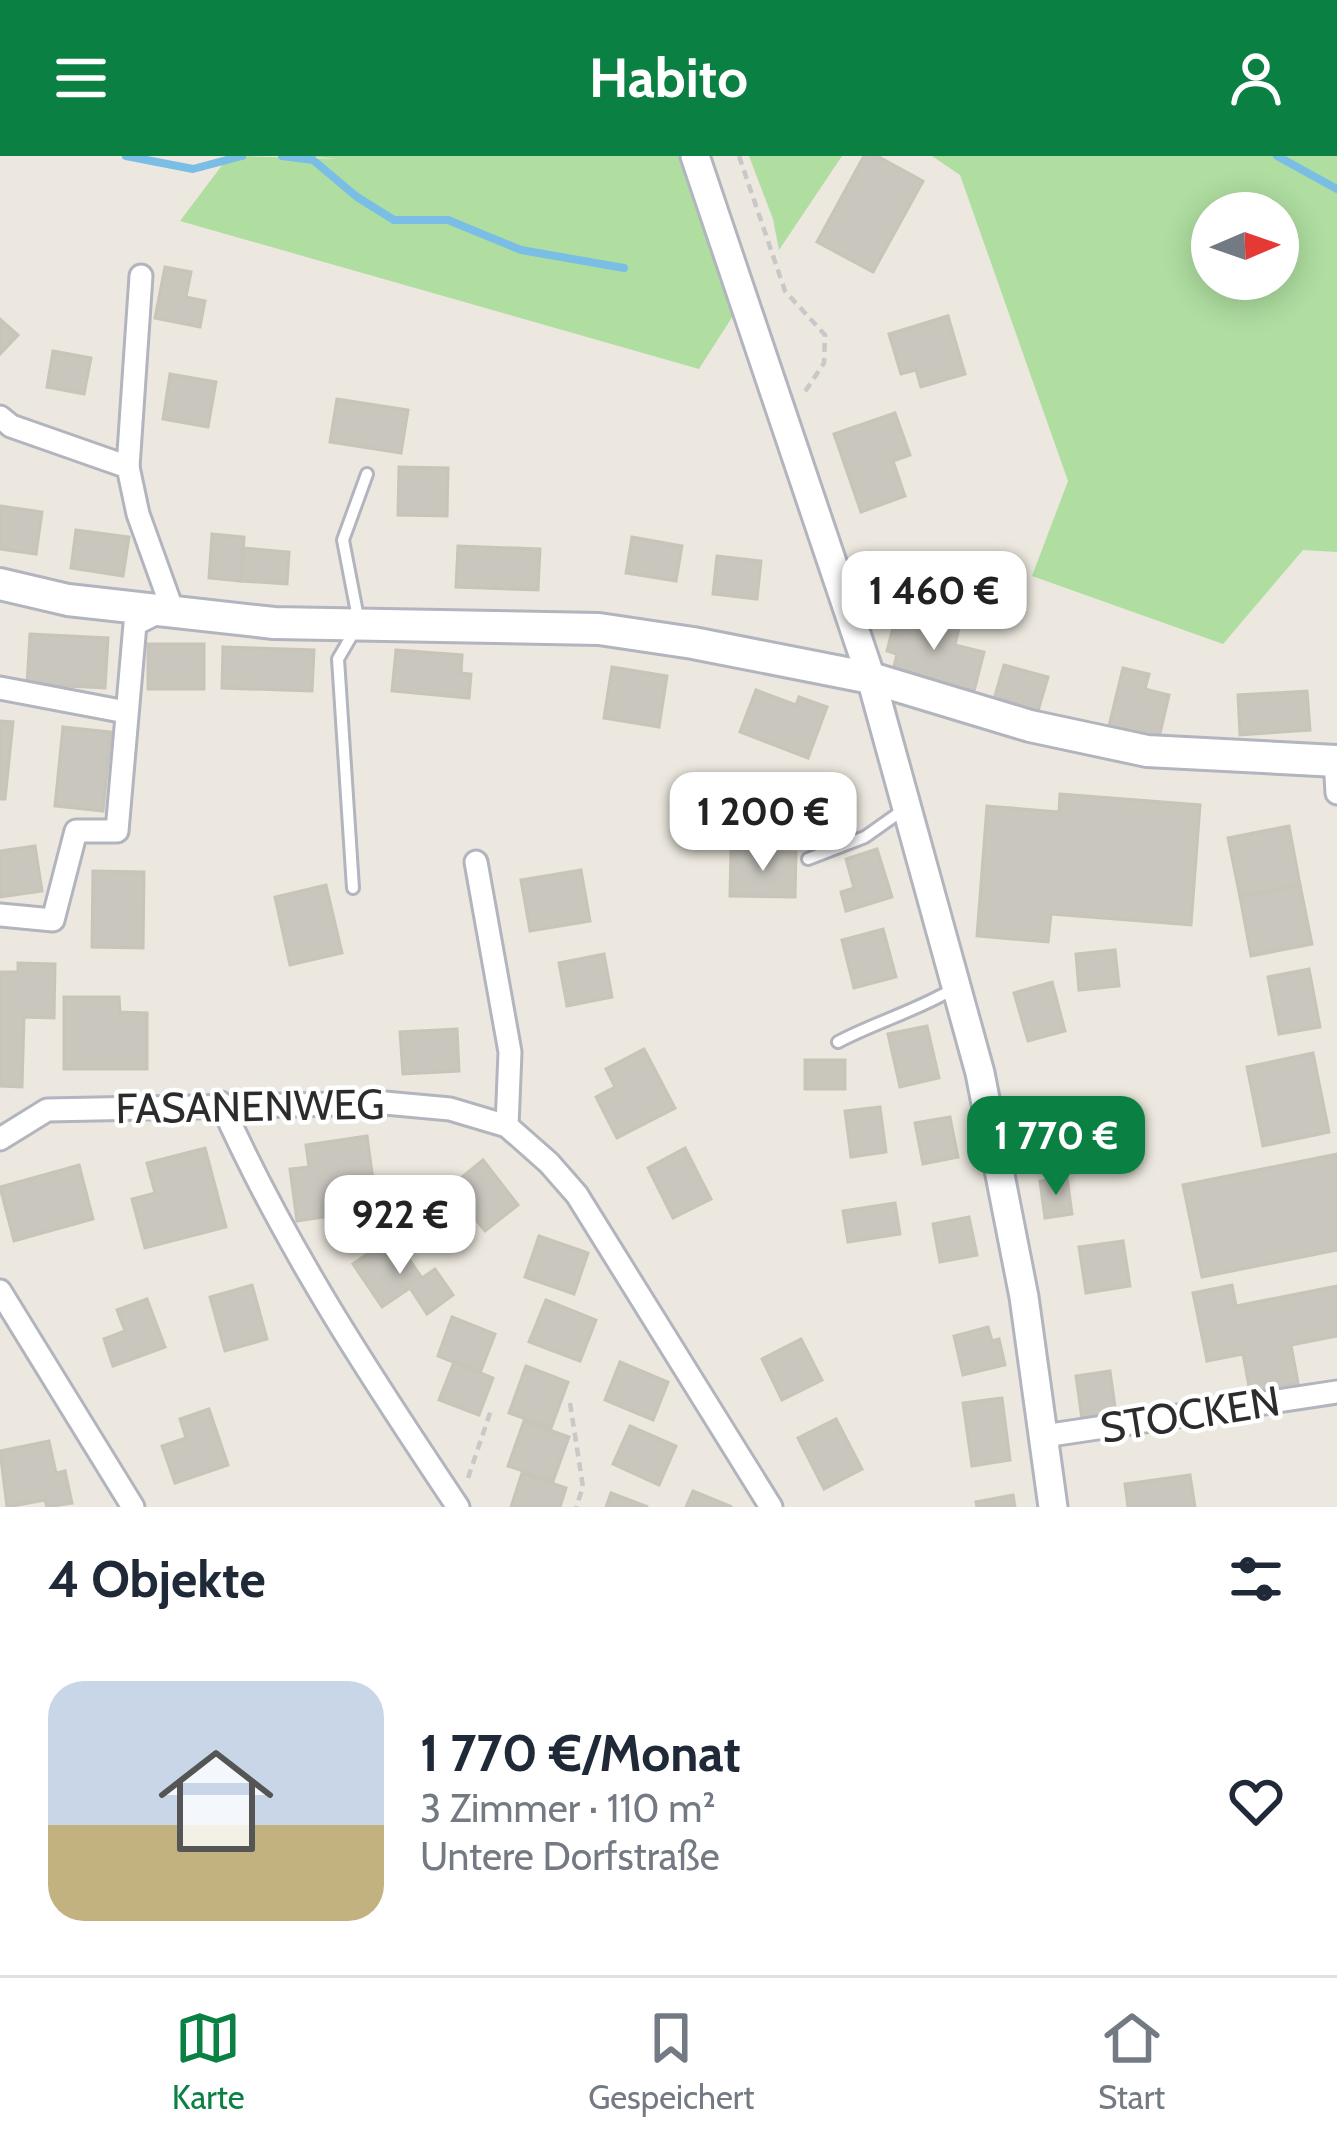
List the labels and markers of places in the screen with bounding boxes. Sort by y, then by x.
pin: 1 460 € [823,551,1045,653]
pin: 1 200 € [652,772,874,874]
pin: 1 770 € [945,1096,1167,1198]
pin: 922 € [316,1175,484,1277]

